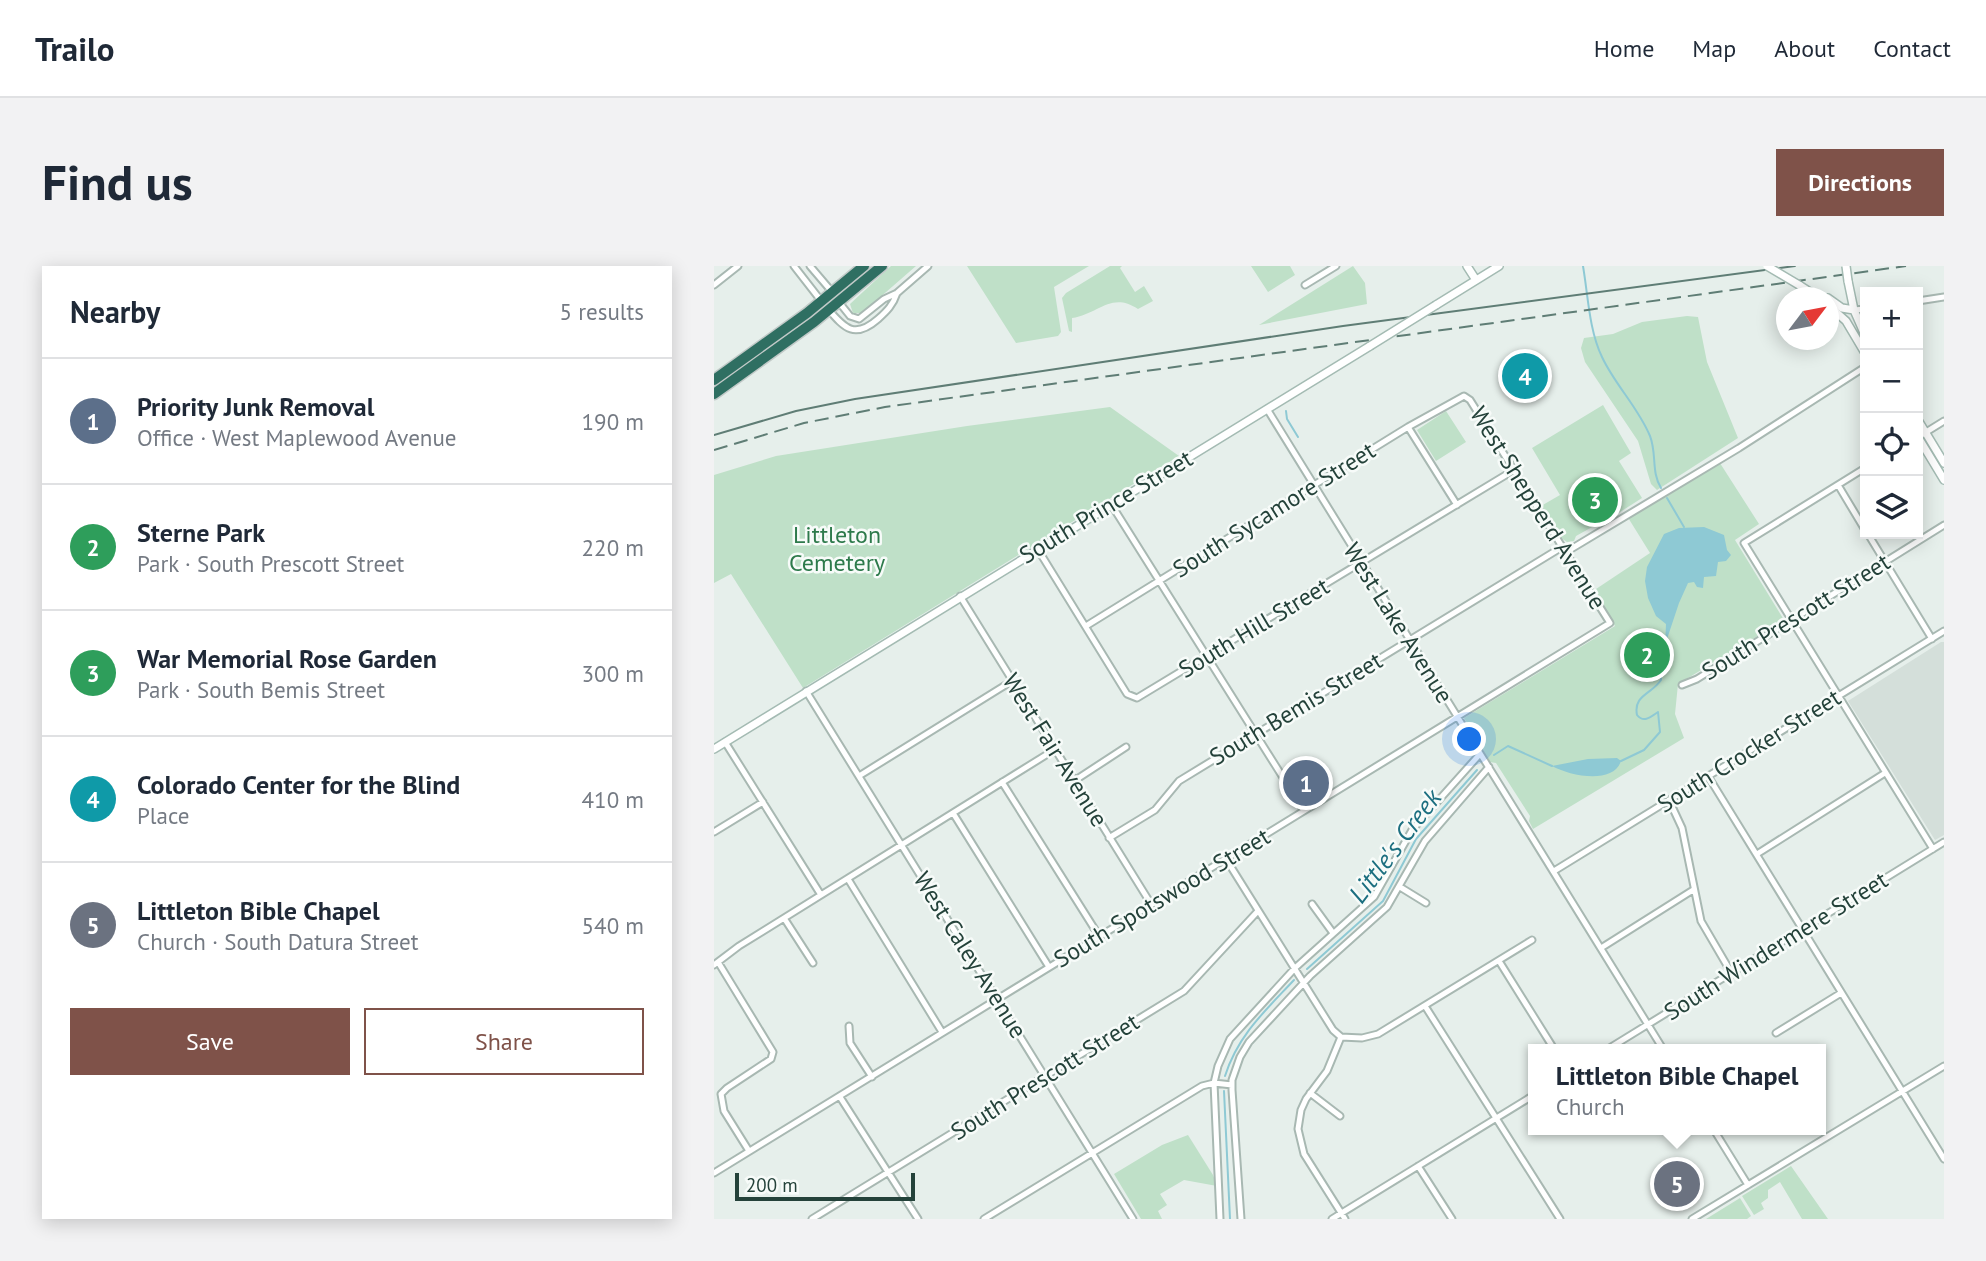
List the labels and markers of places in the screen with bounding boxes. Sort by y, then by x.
pin: 4 [1502,350,1548,402]
pin: 3 [1572,474,1618,526]
pin: 2 [1624,629,1670,681]
pin: 1 [1283,757,1329,809]
pin: 5 [1654,1158,1700,1210]

